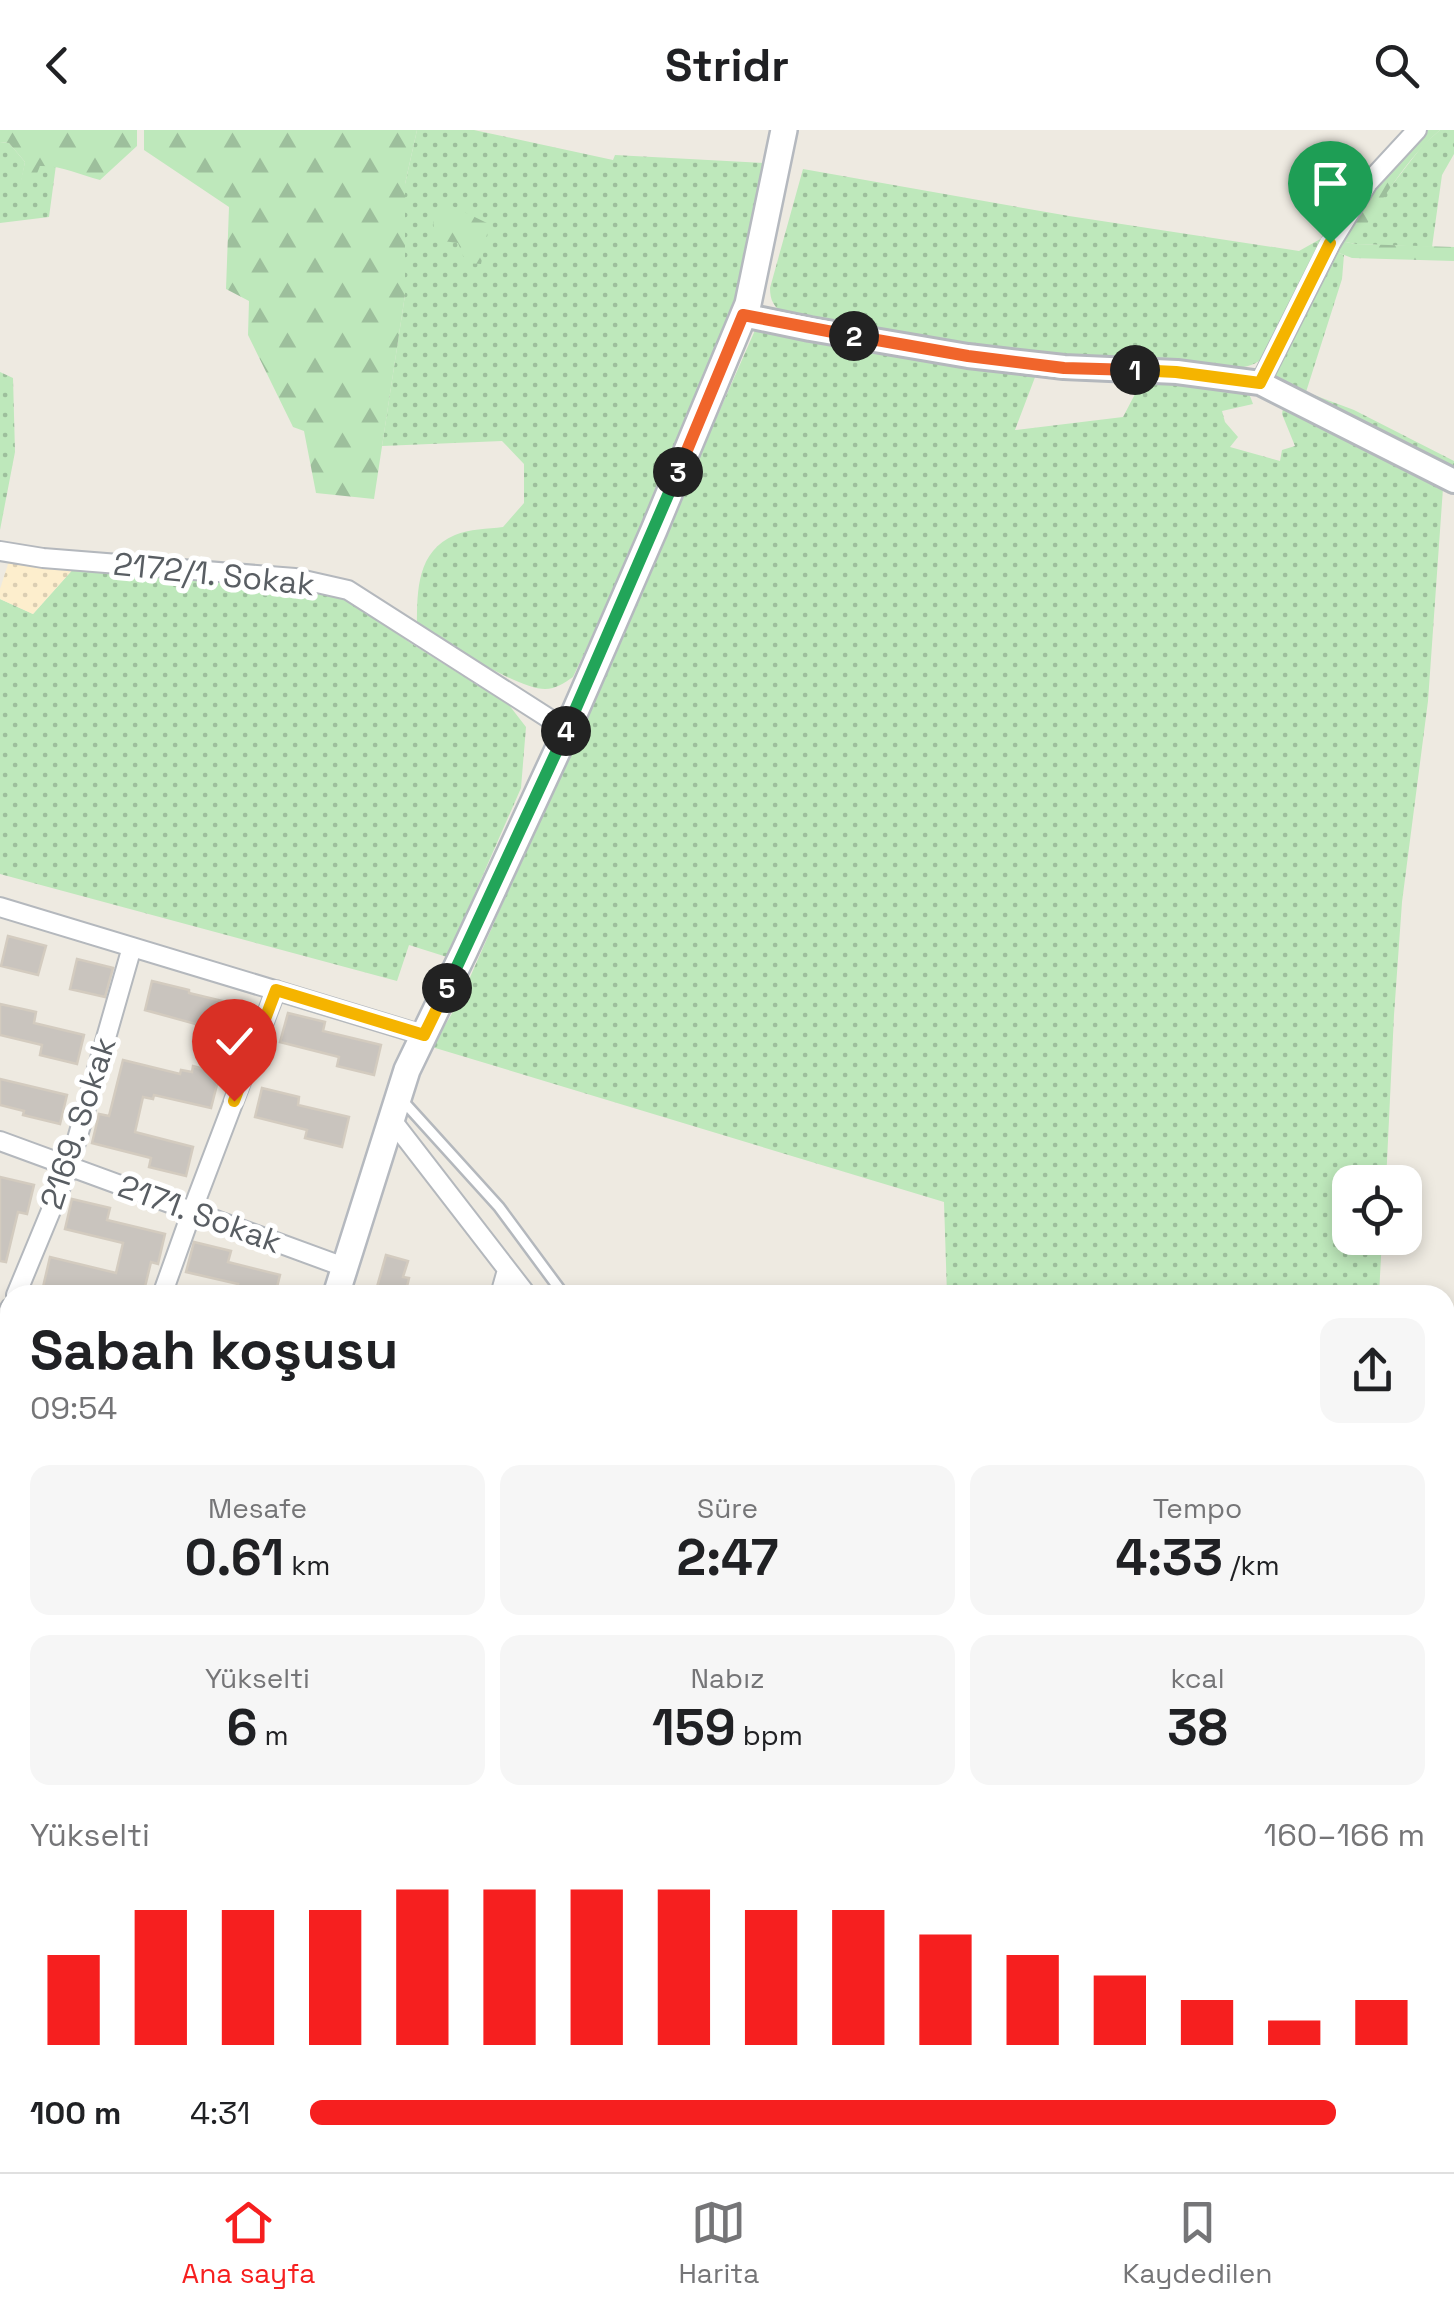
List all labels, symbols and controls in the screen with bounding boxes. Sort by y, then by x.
text: Stridr [665,37,789,94]
icon: back [30,38,85,93]
icon: search [1369,38,1424,93]
pin [1288,141,1373,244]
icon: arrive [1303,156,1358,211]
pin: 2 [829,311,879,361]
text: 2 [846,318,862,354]
pin: 1 [1110,345,1160,395]
text: 1 [1129,352,1141,388]
pin: 3 [653,447,703,497]
text: 3 [669,454,687,490]
street label: 2172/1. Sokak [111,544,317,604]
pin: 4 [541,706,591,756]
text: 4 [557,713,575,749]
pin: 5 [422,963,472,1013]
text: 5 [439,970,455,1006]
pin [192,999,277,1102]
icon: check [207,1014,262,1069]
street label: 2169. Sokak [31,1032,125,1214]
map controls [1332,1165,1422,1255]
button: locate [1332,1165,1422,1255]
street label: 2171. Sokak [113,1166,287,1262]
text: Sabah koşusu [30,1315,398,1385]
button: share [1320,1318,1425,1423]
text: 09:54 [30,1388,117,1428]
text: Mesafe [208,1490,307,1526]
text: Süre [697,1490,758,1526]
text: Tempo [1153,1490,1242,1526]
text: 0.61 [185,1526,284,1590]
text: 2:47 [677,1526,779,1590]
text: 4:33 [1115,1526,1223,1590]
text: km [284,1547,330,1583]
text: /km [1223,1547,1280,1583]
text: Yükselti [205,1660,310,1696]
text: Nabız [690,1660,765,1696]
text: kcal [1170,1660,1225,1696]
text: 6 [226,1696,257,1760]
text: 159 [652,1696,736,1760]
text: 38 [1167,1696,1228,1760]
text: m [257,1717,289,1753]
text: bpm [736,1717,803,1753]
text: Yükselti [30,1815,150,1855]
text: 160–166 m [1264,1815,1425,1855]
text: 100 m [30,2093,121,2133]
text: 4:31 [190,2093,250,2133]
tab: Ana sayfa [182,2195,315,2291]
tab: Harita [678,2195,759,2291]
tab: Kaydedilen [1122,2195,1272,2291]

